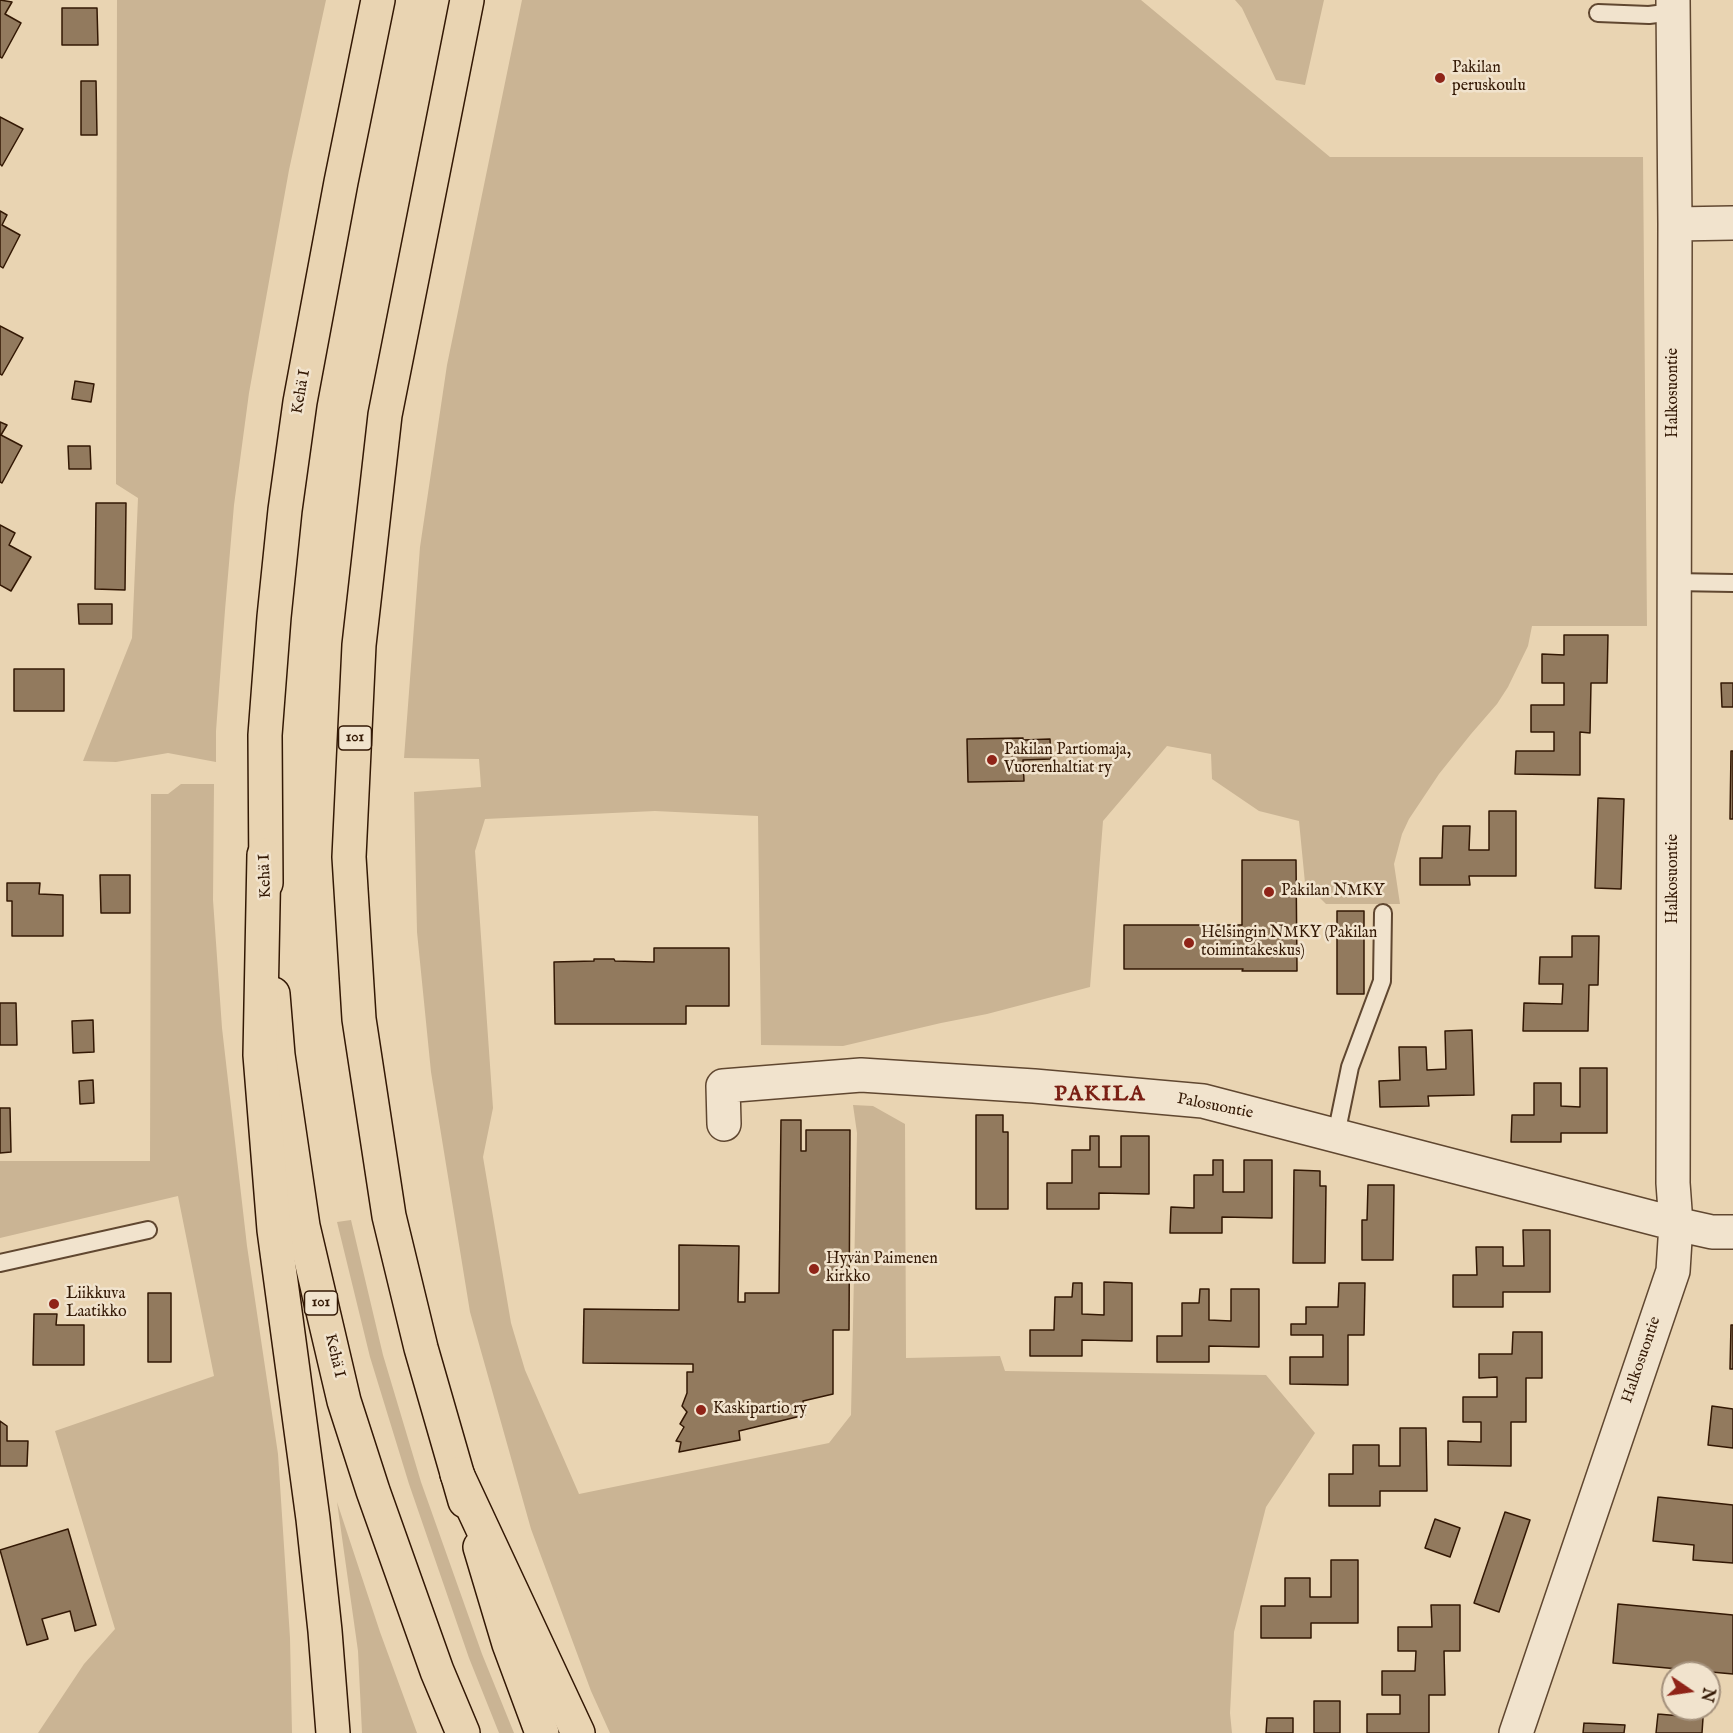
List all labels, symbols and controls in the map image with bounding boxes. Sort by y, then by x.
place label: Pakilan peruskoulu [1452,59,1526,97]
marker: Pakilan peruskoulu [1433,71,1447,85]
street label: Halkosuontie [1664,348,1684,438]
street label: Kehä I [289,368,315,416]
road number: 101 [338,726,372,750]
place label: Pakilan Partiomaja, Vuorenhaltiat ry [1004,741,1131,779]
marker: Pakilan Partiomaja, Vuorenhaltiat ry [985,753,999,767]
street label: Halkosuontie [1664,834,1684,924]
street label: Kehä I [256,853,276,899]
place label: Pakilan NMKY [1281,882,1384,902]
marker: Pakilan NMKY [1262,885,1276,899]
place label: Helsingin NMKY (Pakilan toimintakeskus) [1201,924,1377,962]
marker: Helsingin NMKY (Pakilan toimintakeskus) [1182,936,1196,950]
district label: PAKILA [1054,1082,1146,1108]
street label: Palosuontie [1175,1090,1255,1124]
place label: Hyvän Paimenen kirkko [826,1250,938,1288]
marker: Hyvän Paimenen kirkko [807,1262,821,1276]
place label: Liikkuva Laatikko [66,1285,127,1323]
road number: 101 [304,1291,338,1315]
marker: Liikkuva Laatikko [47,1297,61,1311]
street label: Halkosuontie [1618,1314,1666,1406]
street label: Kehä I [320,1332,348,1380]
place label: Kaskipartio ry [713,1400,807,1420]
marker: Kaskipartio ry [694,1403,708,1417]
north arrow [1661,1661,1721,1721]
text: N [1695,1686,1718,1704]

